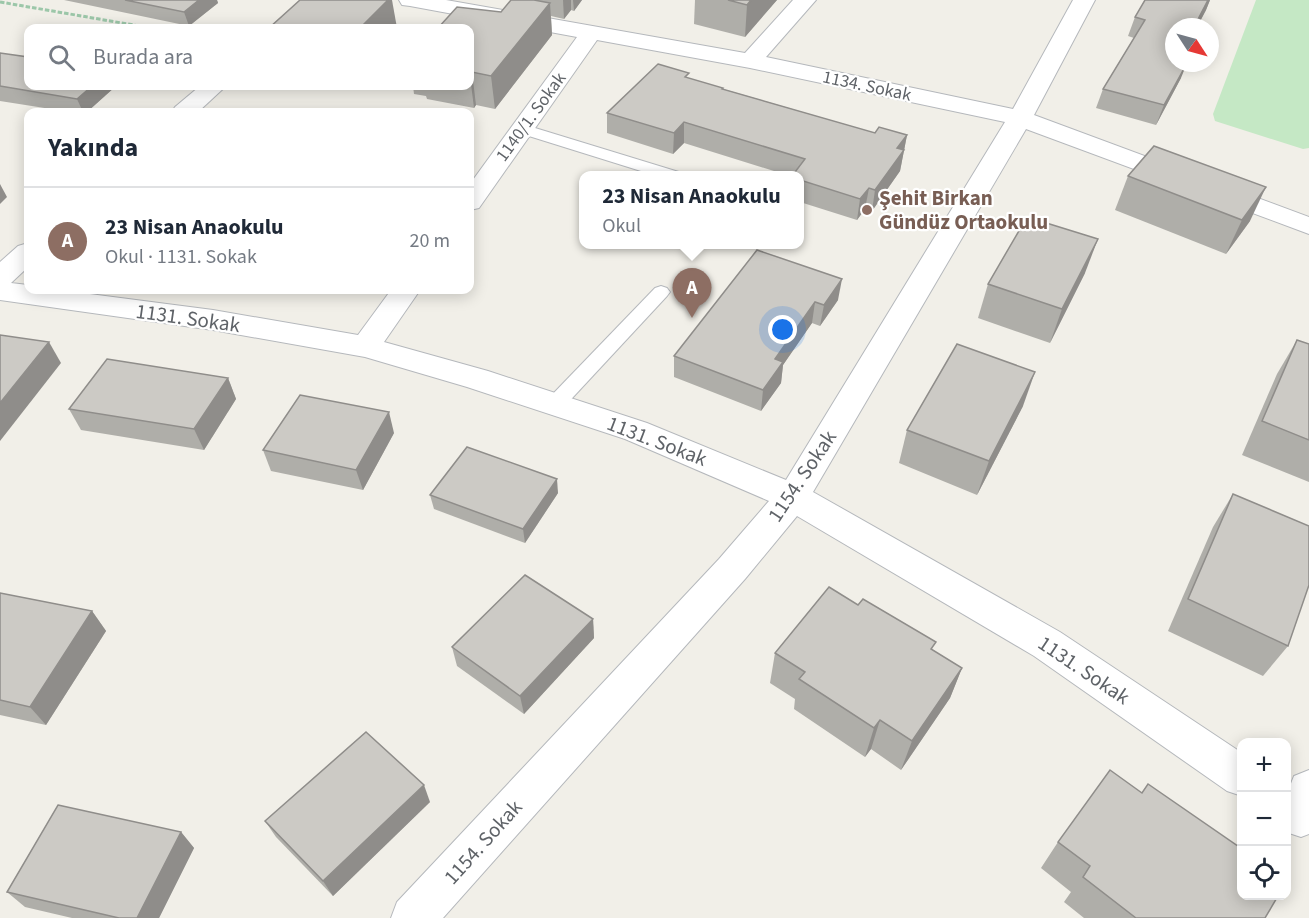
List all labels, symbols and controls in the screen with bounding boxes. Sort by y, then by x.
north arrow [1165,18,1219,72]
search box [24,24,474,90]
icon: search [45,41,78,74]
text: Burada ara [93,41,193,73]
street label: 1134. Sokak [820,64,914,108]
street label: 1140/1. Sokak [490,67,572,167]
text: Yakında [48,129,138,166]
popup [579,171,804,249]
text: 23 Nisan Anaokulu [602,180,781,212]
place label: Şehit Birkan Gündüz Ortaokulu [879,183,1048,237]
marker: Şehit Birkan Gündüz Ortaokulu [860,203,874,217]
text: 23 Nisan Anaokulu [105,211,284,243]
text: Okul [602,212,641,240]
text: A [62,227,73,255]
text: 20 m [410,227,450,255]
text: Okul · 1131. Sokak [105,243,257,271]
pin: A [672,268,712,318]
street label: 1131. Sokak [134,296,243,340]
your location [768,315,797,344]
street label: 1131. Sokak [603,408,712,474]
street label: 1154. Sokak [760,424,844,528]
street label: 1131. Sokak [1032,628,1136,712]
map controls [1237,738,1291,900]
button: + [1237,738,1291,792]
button: − [1237,792,1291,846]
street label: 1154. Sokak [437,793,530,891]
button: locate [1237,846,1291,900]

